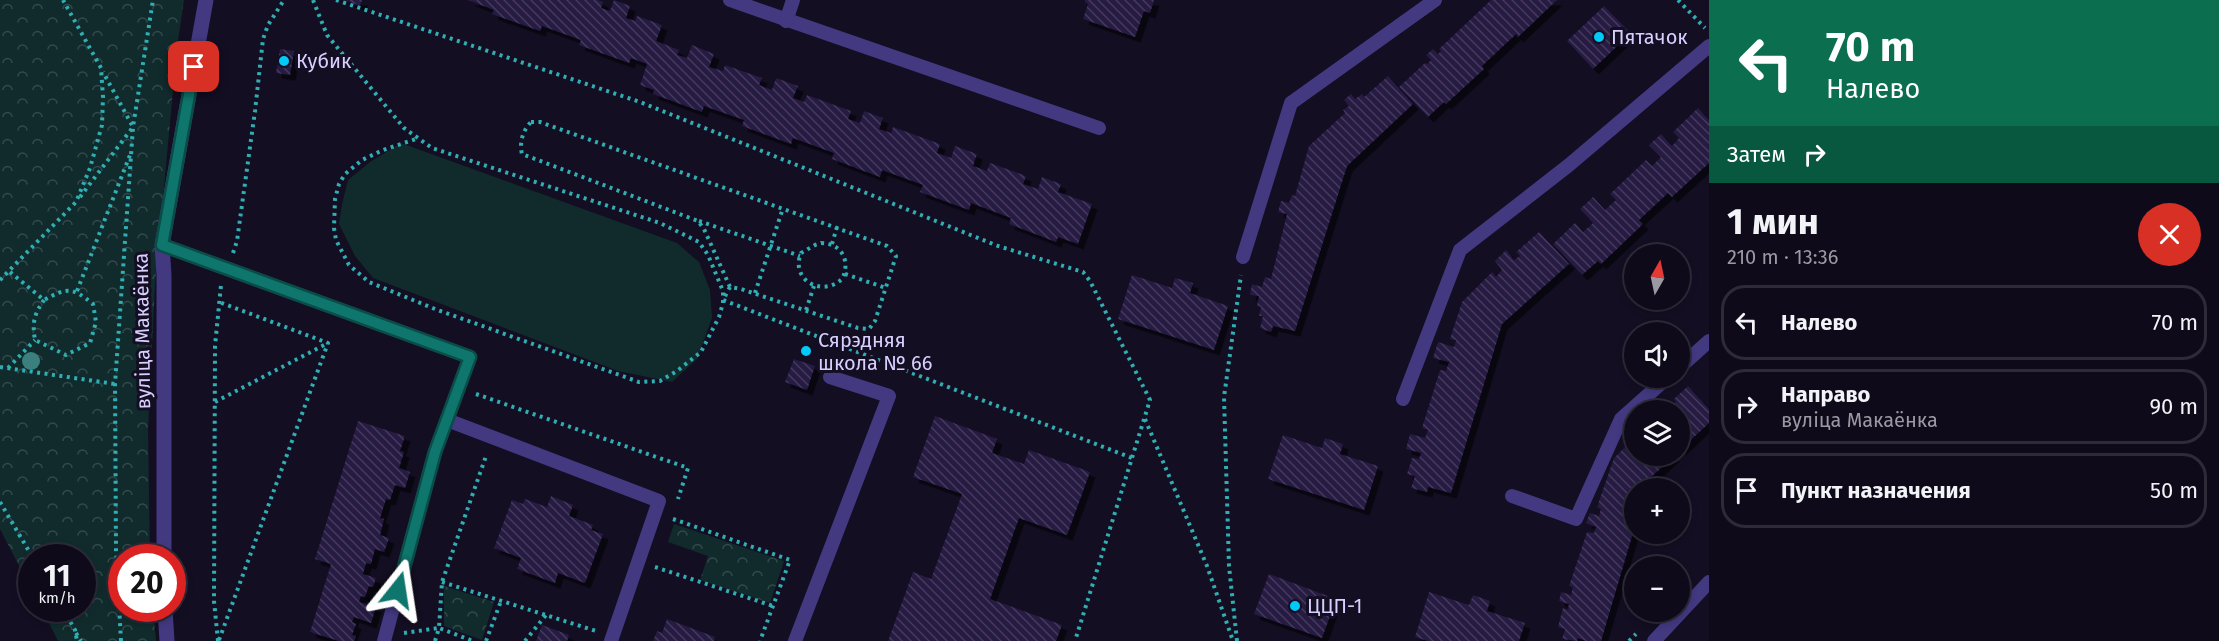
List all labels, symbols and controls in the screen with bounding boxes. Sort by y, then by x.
text: 70 m [1826,22,1915,72]
icon: left [1727,24,1805,102]
place label: Пятачок [1611,25,1688,49]
marker: Пятачок [1592,30,1606,44]
pin [168,41,219,92]
place label: Кубик [296,49,352,73]
icon: arrive [177,50,210,83]
marker: Кубик [277,54,291,68]
text: Налево [1826,73,1920,105]
icon: right [1798,138,1831,171]
text: Затем [1727,141,1786,168]
text: 1 мин [1727,200,1819,244]
button: close [2138,203,2201,266]
north arrow [1624,244,1690,310]
map controls [1624,244,1690,622]
text: 210 m · 13:36 [1727,245,1838,269]
street label: вуліца Макаёнка [129,252,155,410]
icon: left [1730,306,1763,339]
text: Налево [1781,309,1857,336]
text: 70 m [2152,309,2198,336]
button: sound [1624,322,1690,388]
place label: Сярэдняя школа № 66 [818,328,932,375]
marker: Сярэдняя школа № 66 [799,344,813,358]
text: Направо [1781,381,1870,408]
icon: right [1730,390,1763,423]
text: 90 m [2149,393,2198,420]
button: layers [1624,400,1690,466]
text: вуліца Макаёнка [1781,408,1938,432]
icon: arrive [1730,474,1763,507]
text: Пункт назначения [1781,477,1971,504]
text: 50 m [2150,477,2198,504]
button: + [1624,478,1690,544]
speed limit sign: 20 [108,544,186,622]
button: − [1624,556,1690,622]
text: 11 [43,558,71,594]
position arrow [366,558,430,622]
text: km/h [38,589,76,607]
place label: ЦЦП-1 [1307,594,1362,618]
marker: ЦЦП-1 [1288,599,1302,613]

